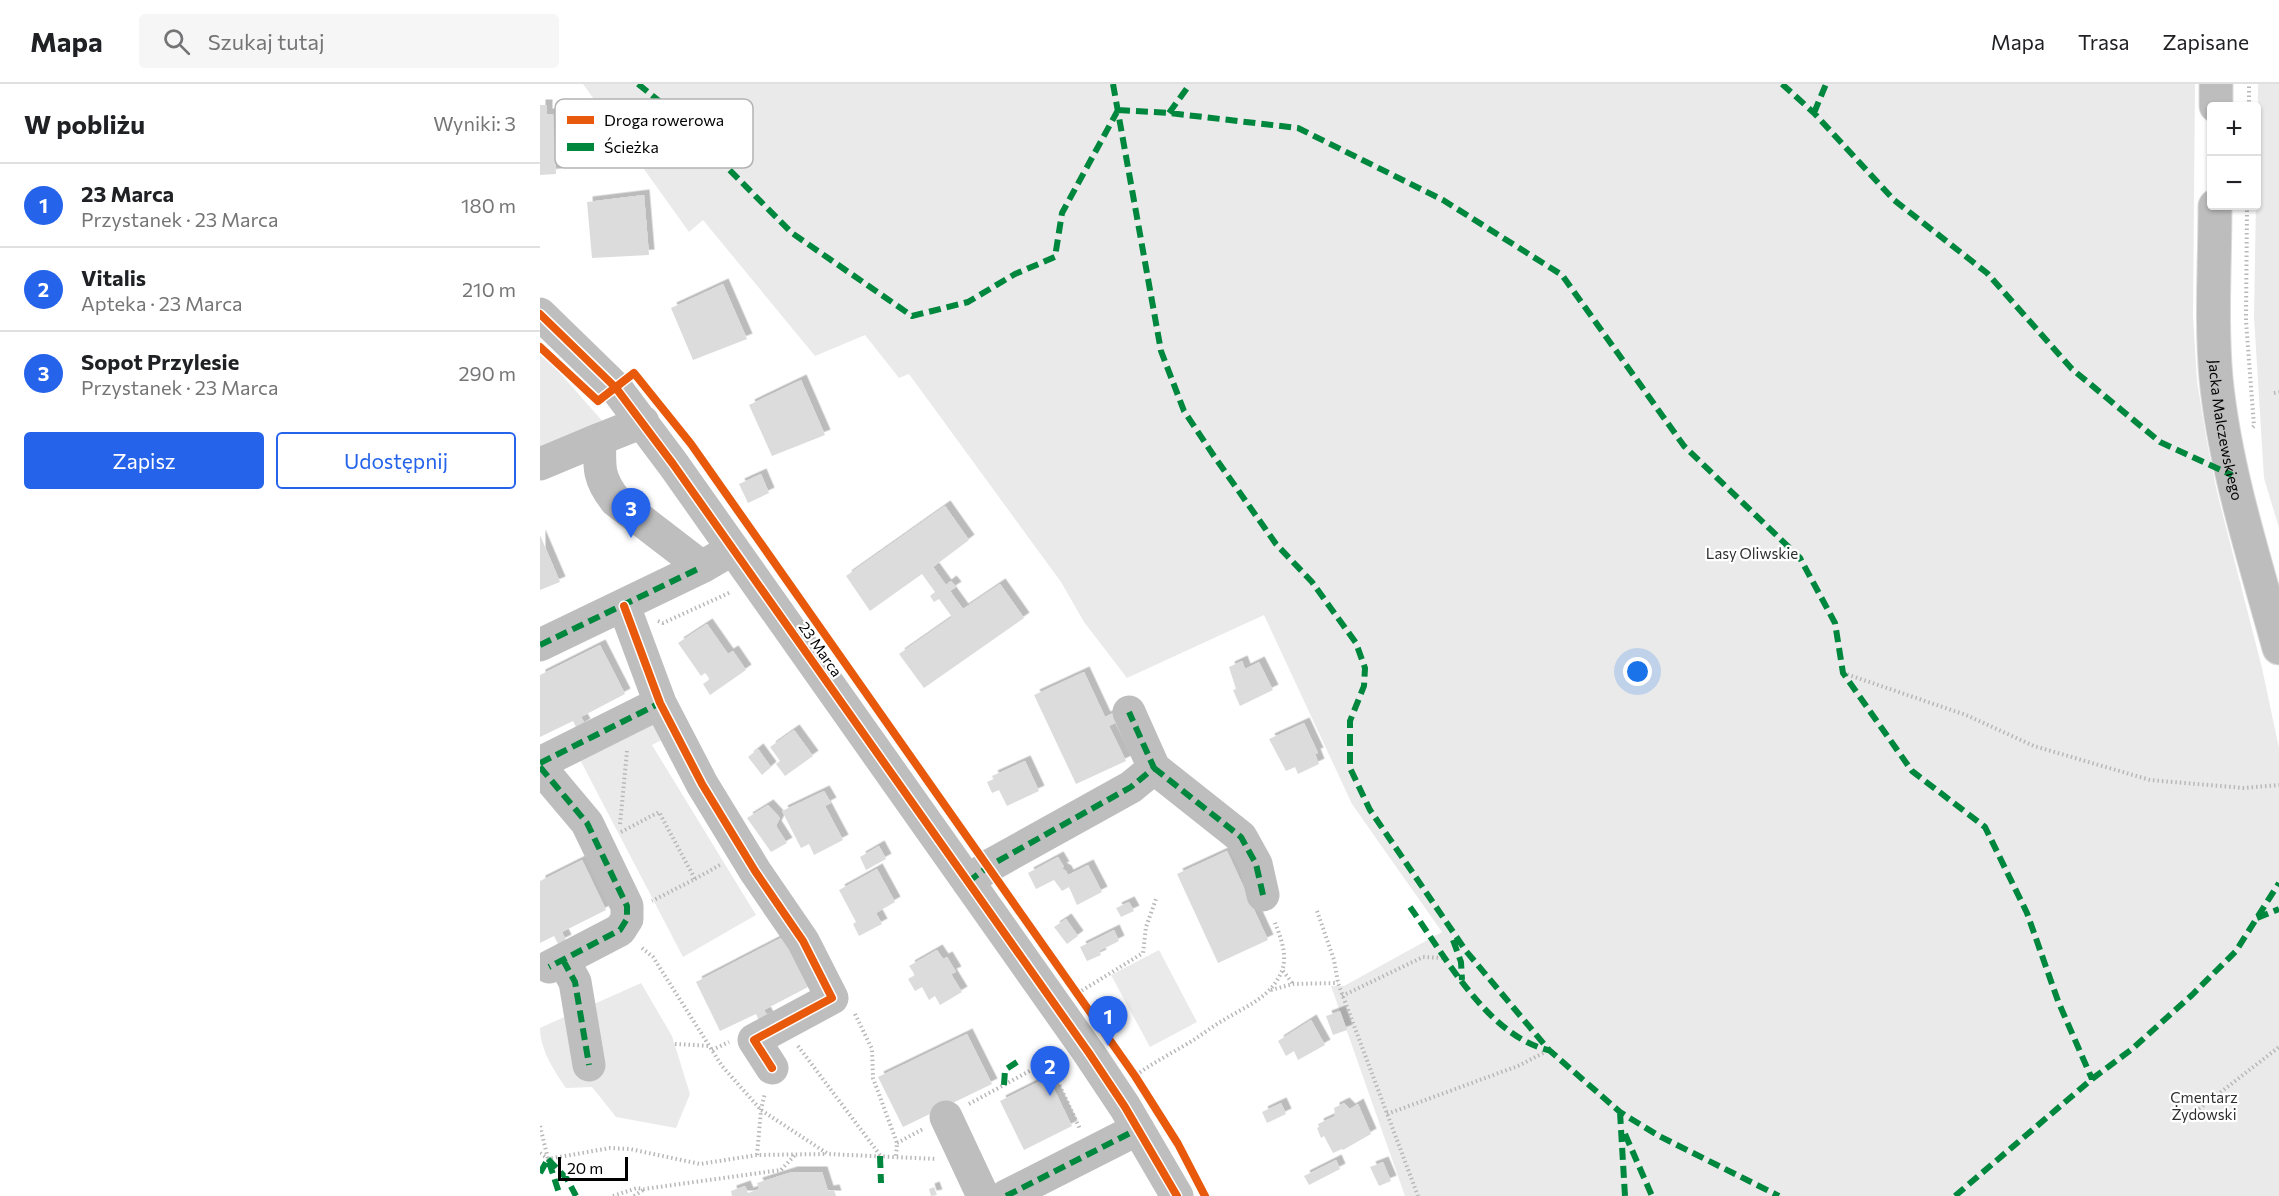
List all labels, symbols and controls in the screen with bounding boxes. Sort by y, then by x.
search box [139,14,559,68]
text: Mapa [30,24,103,58]
icon: search [160,25,193,58]
text: Szukaj tutaj [208,28,325,55]
text: Mapa [1991,29,2045,54]
text: Trasa [2078,29,2129,54]
text: Zapisane [2162,29,2249,54]
legend [555,99,753,168]
map controls [2207,102,2261,210]
button: + [2207,102,2261,156]
text: W pobliżu [24,108,145,139]
text: Droga rowerowa [604,110,724,129]
text: Wyniki: 3 [433,111,516,135]
text: Ścieżka [604,137,659,156]
button: − [2207,156,2261,210]
text: 23 Marca [81,180,174,207]
text: 1 [39,193,48,217]
text: 180 m [461,193,516,217]
text: Przystanek · 23 Marca [81,207,278,231]
text: Vitalis [81,264,146,291]
text: 2 [38,277,49,301]
text: 210 m [462,277,516,301]
text: Apteka · 23 Marca [81,291,243,315]
text: Sopot Przylesie [81,348,239,375]
street label: Jacka Malczewskiego [2206,359,2247,502]
text: 3 [38,361,49,385]
text: 290 m [458,361,516,385]
text: Przystanek · 23 Marca [81,375,278,399]
button: Zapisz [24,432,264,489]
button: Udostępnij [276,432,516,489]
pin: 3 [612,488,650,538]
park label: Lasy Oliwskie [1706,544,1798,562]
street label: 23 Marca [796,618,846,680]
your location [1623,657,1652,686]
pin: 1 [1088,996,1128,1046]
pin: 2 [1030,1046,1070,1096]
park label: Cmentarz Żydowski [2170,1088,2238,1123]
scale bar [558,1154,628,1182]
text: 20 m [567,1158,603,1177]

